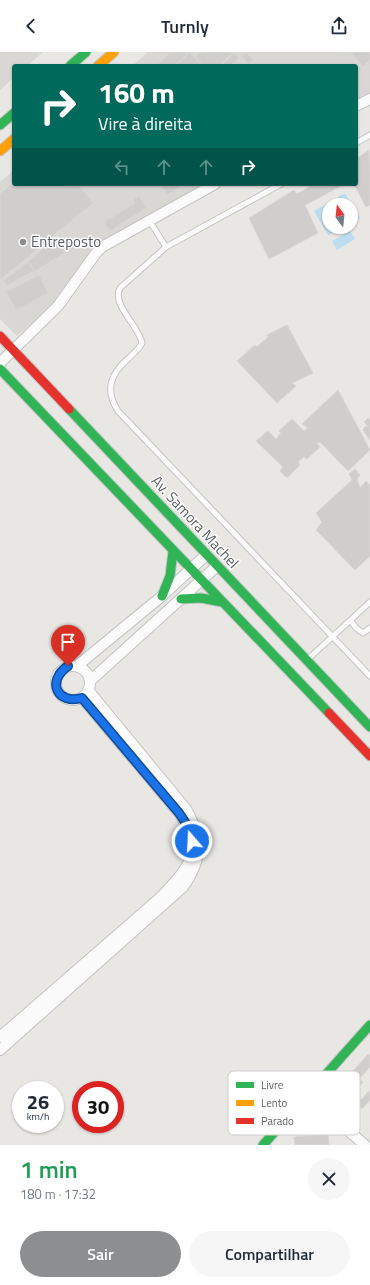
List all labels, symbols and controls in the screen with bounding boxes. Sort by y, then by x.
text: Turnly [161,13,209,40]
icon: back [20,15,42,37]
icon: share [328,15,350,37]
text: 160 m [98,71,175,114]
icon: right [32,80,84,132]
text: Vire à direita [98,110,192,137]
icon: left [111,156,133,178]
icon: ahead [153,156,175,178]
icon: ahead [195,156,217,178]
icon: right [237,156,259,178]
north arrow [322,198,358,234]
map controls [322,198,358,234]
place label: Entreposto [31,230,101,253]
marker: Entreposto [18,237,28,247]
street label: Av. Samora Machel [146,470,245,573]
pin [51,625,85,666]
icon: arrive [57,631,79,653]
position arrow [171,820,213,862]
legend [228,1071,360,1135]
text: Livre [261,1077,284,1093]
speed limit sign: 30 [72,1081,124,1133]
text: 26 [27,1086,49,1117]
text: Lento [261,1095,288,1111]
text: km/h [27,1109,49,1124]
text: Parado [261,1113,294,1129]
text: 1 min [20,1151,78,1187]
button: close [308,1158,350,1200]
text: 180 m · 17:32 [20,1184,96,1204]
button: Sair [20,1231,181,1277]
button: Compartilhar [189,1231,350,1277]

